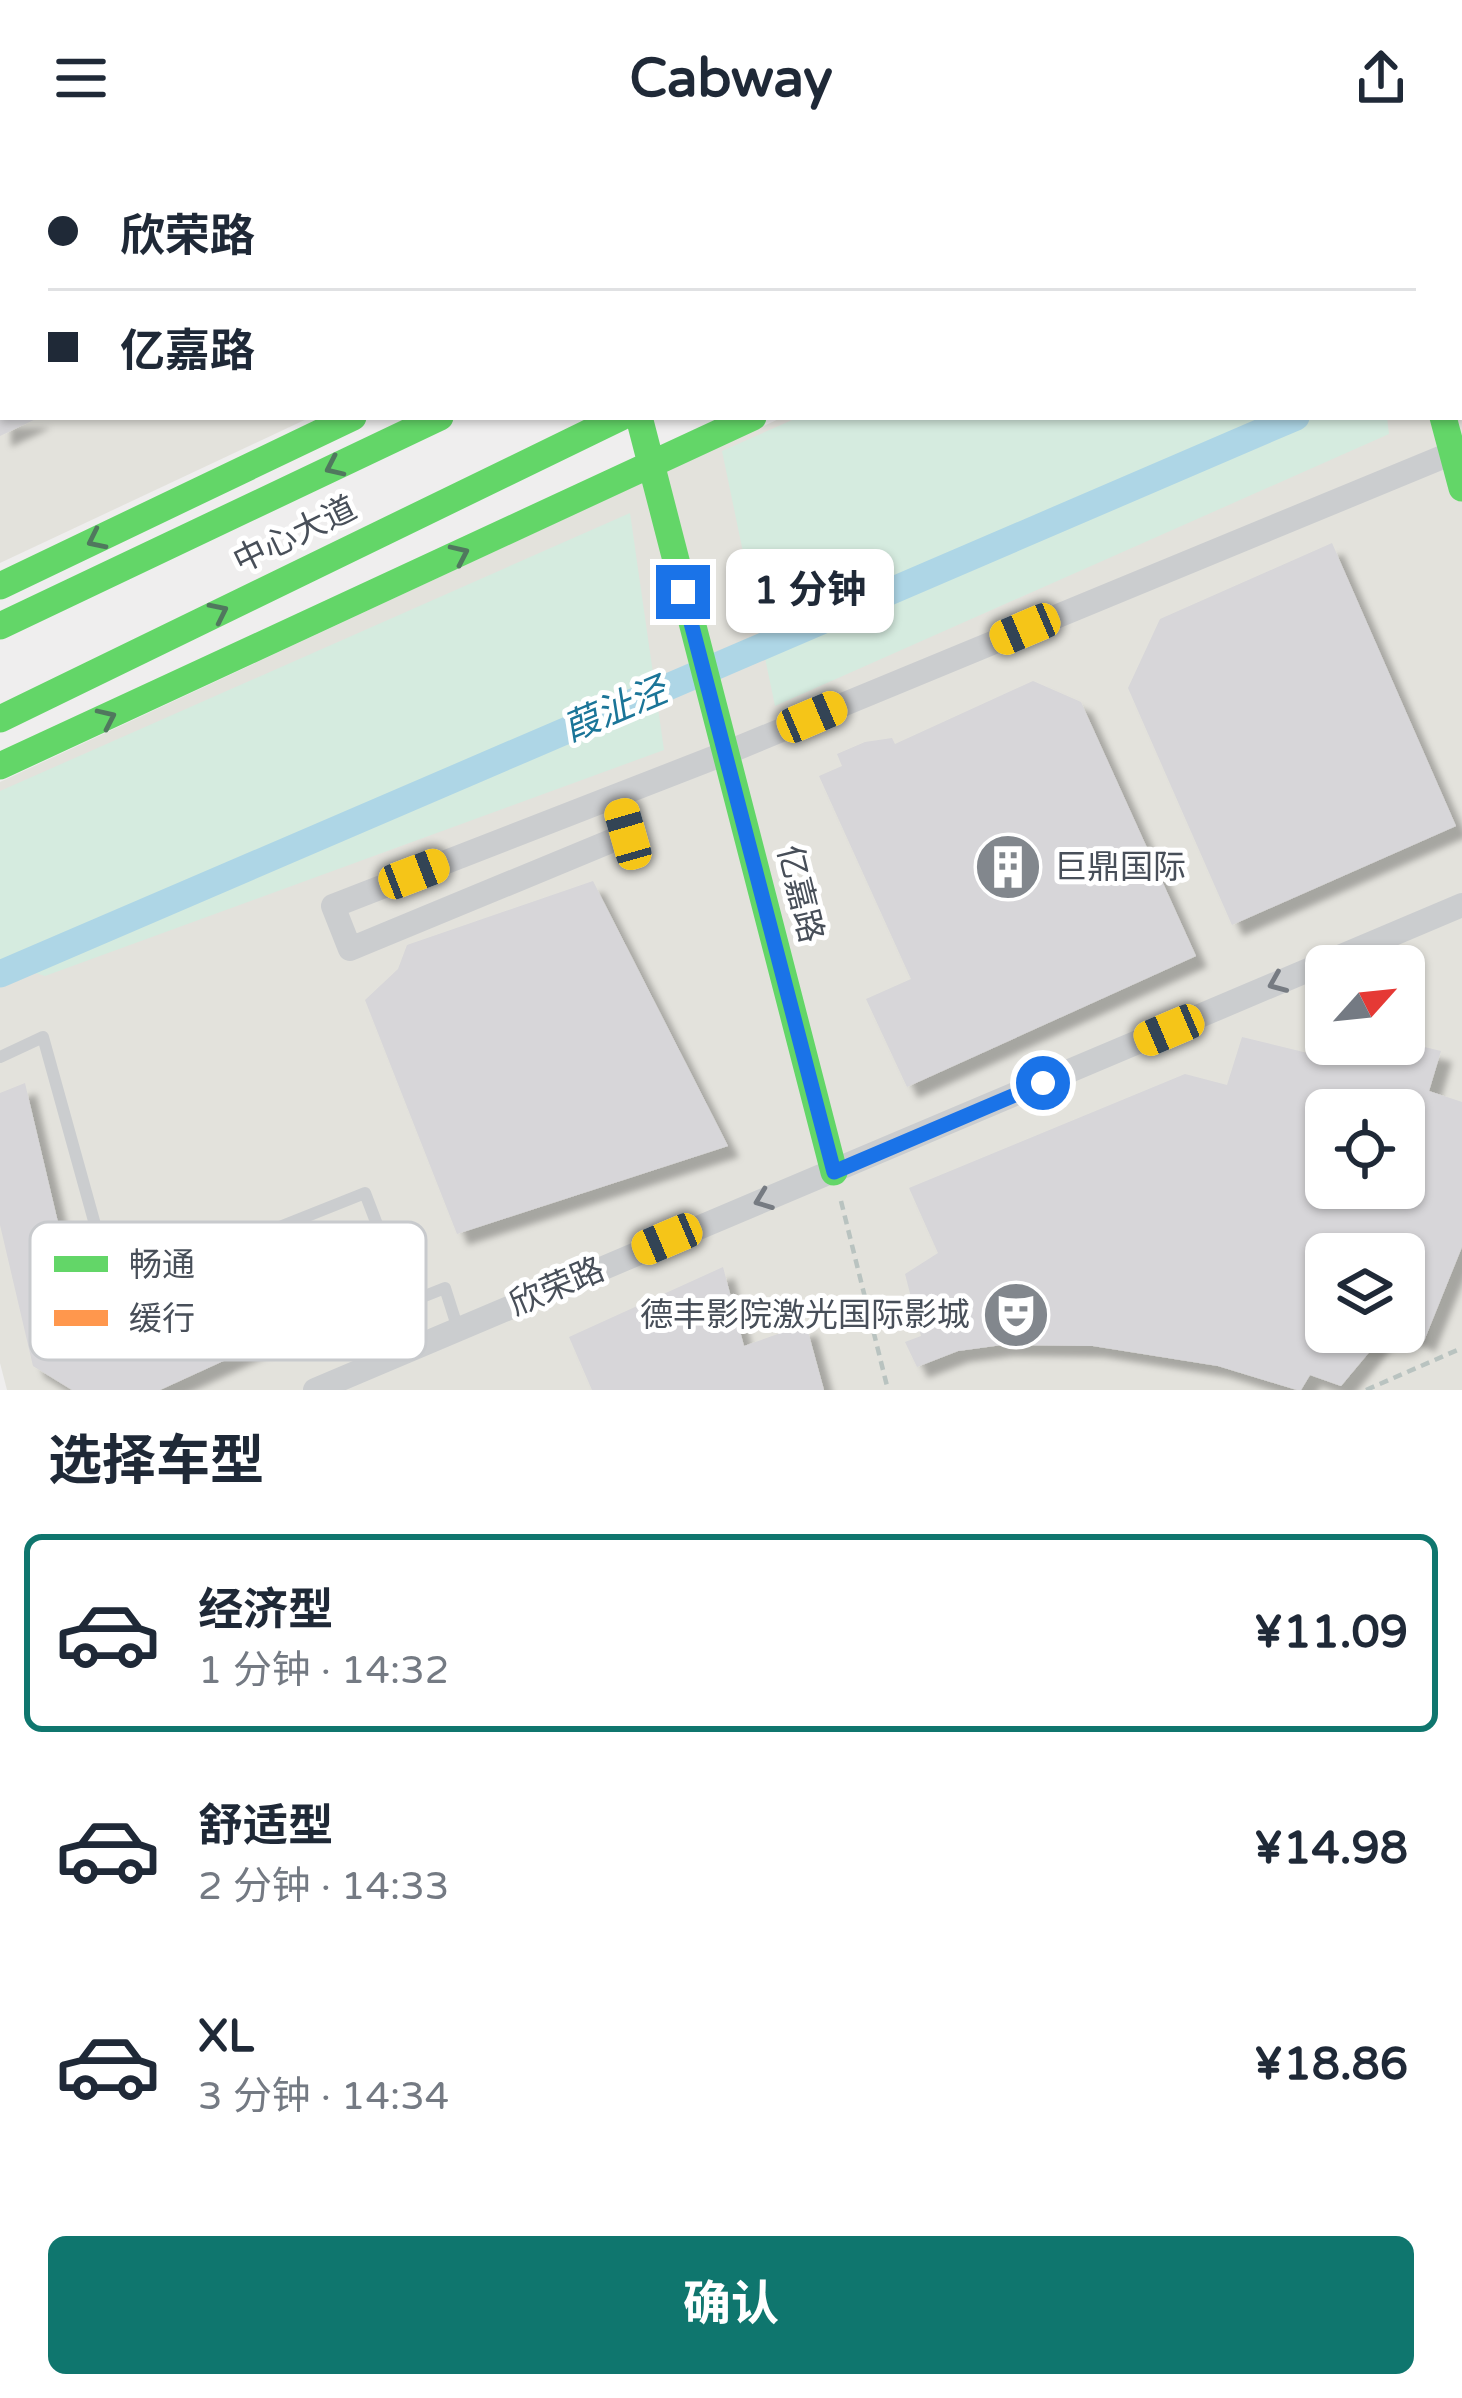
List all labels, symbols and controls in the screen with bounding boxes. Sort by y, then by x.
icon: menu [48,45,114,111]
icon: share [1348,45,1414,111]
text: Cabway [630,46,832,111]
text: 欣荣路 [120,210,255,264]
text: 亿嘉路 [120,325,255,379]
one-way arrow [325,453,346,476]
street label: 中心大道 [227,489,363,581]
one-way arrow [87,526,108,549]
one-way arrow [448,545,470,568]
callout: 1 分钟 [725,550,893,634]
route end [656,565,710,619]
text: 1 分钟 [754,567,866,614]
car [985,598,1065,660]
one-way arrow [206,604,228,627]
water label: 葭沚泾 [557,668,676,751]
car [772,686,852,748]
one-way arrow [95,709,116,732]
car [601,794,655,874]
building icon: 巨鼎国际 [973,832,1043,902]
street label: 亿嘉路 [769,841,831,947]
car [374,844,454,904]
place label: 巨鼎国际 [1054,848,1186,887]
north arrow [1305,945,1425,1065]
map controls [1305,945,1425,1353]
one-way arrow [1268,969,1289,993]
car [1129,999,1209,1061]
route start [1016,1056,1070,1110]
button: locate [1305,1089,1425,1209]
one-way arrow [754,1186,775,1211]
car [627,1208,707,1270]
legend [30,1222,426,1360]
button: layers [1305,1233,1425,1353]
text: 畅通 [129,1246,195,1285]
street label: 欣荣路 [504,1250,610,1324]
theatre icon: 德丰影院激光国际影城 [981,1280,1051,1350]
place label: 德丰影院激光国际影城 [640,1296,970,1335]
text: 缓行 [129,1300,195,1339]
text: 选择车型 [48,1429,264,1494]
icon: car [54,1579,162,1687]
text: 经济型 [198,1584,333,1638]
text: ¥11.09 [1254,1606,1408,1660]
text: 1 分钟 · 14:32 [198,1647,449,1694]
icon: car [54,1795,162,1903]
text: 舒适型 [198,1800,333,1854]
text: ¥14.98 [1254,1822,1408,1876]
text: 2 分钟 · 14:33 [198,1863,449,1910]
text: XL [198,2010,254,2064]
icon: car [54,2011,162,2119]
text: ¥18.86 [1254,2038,1408,2092]
text: 3 分钟 · 14:34 [198,2073,449,2120]
button: 确认 [48,2236,1414,2374]

